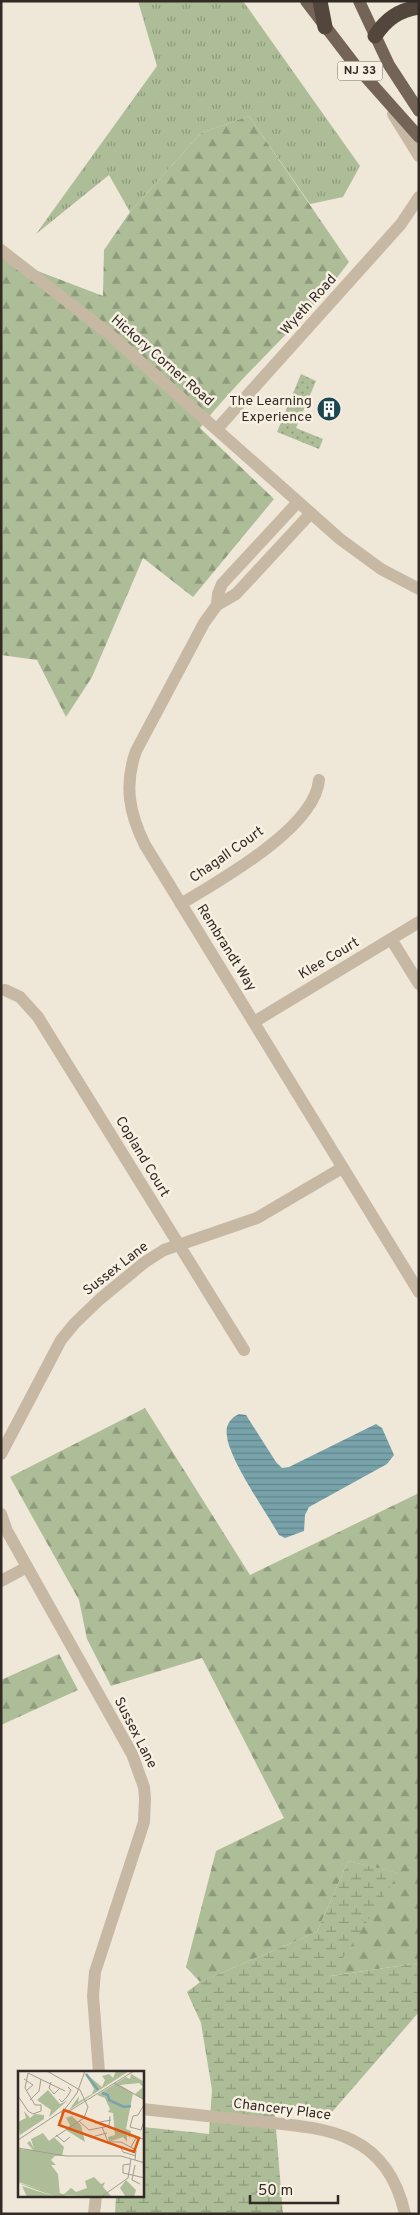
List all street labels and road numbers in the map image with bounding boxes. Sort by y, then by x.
road number: NJ 33 [338,61,382,80]
street label: Wyeth Road [278,271,340,339]
street label: Hickory Corner Road [107,312,217,410]
street label: Chagall Court [187,823,267,887]
street label: Rembrandt Way [192,901,260,995]
street label: Klee Court [296,934,362,984]
street label: Copland Court [111,1114,173,1200]
street label: Sussex Lane [80,1238,152,1300]
street label: Sussex Lane [110,1694,160,1772]
street label: Chancery Place [232,2096,332,2124]

